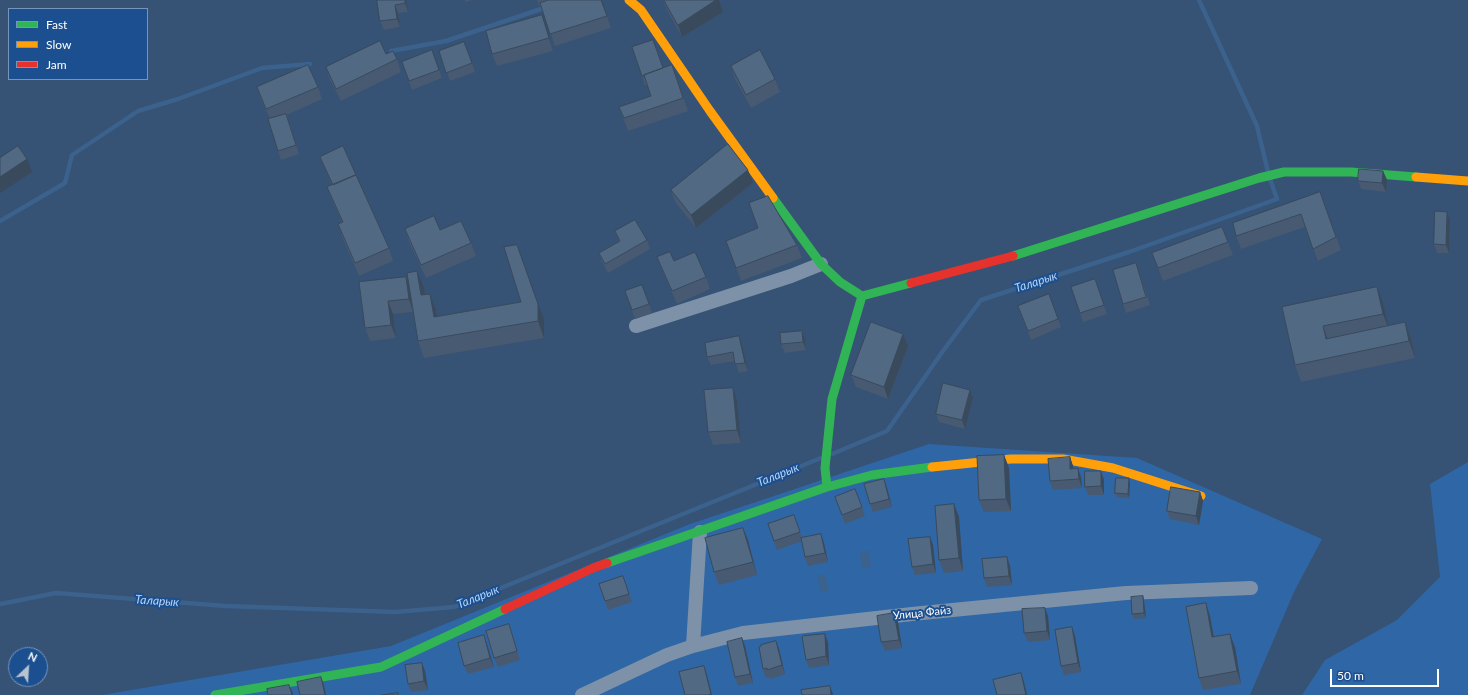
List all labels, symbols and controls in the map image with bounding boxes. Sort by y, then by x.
legend [8,8,148,80]
text: Fast [46,17,67,32]
text: Slow [46,37,71,52]
text: Jam [46,57,67,72]
water label: Таларык [1013,268,1059,296]
water label: Таларык [755,460,801,490]
water label: Таларык [455,582,501,612]
water label: Таларык [135,592,179,610]
street label: Улица Файз [892,603,952,623]
north arrow [8,647,48,687]
text: N [26,649,39,664]
scale bar [1332,661,1441,687]
text: 50 m [1337,668,1364,683]

